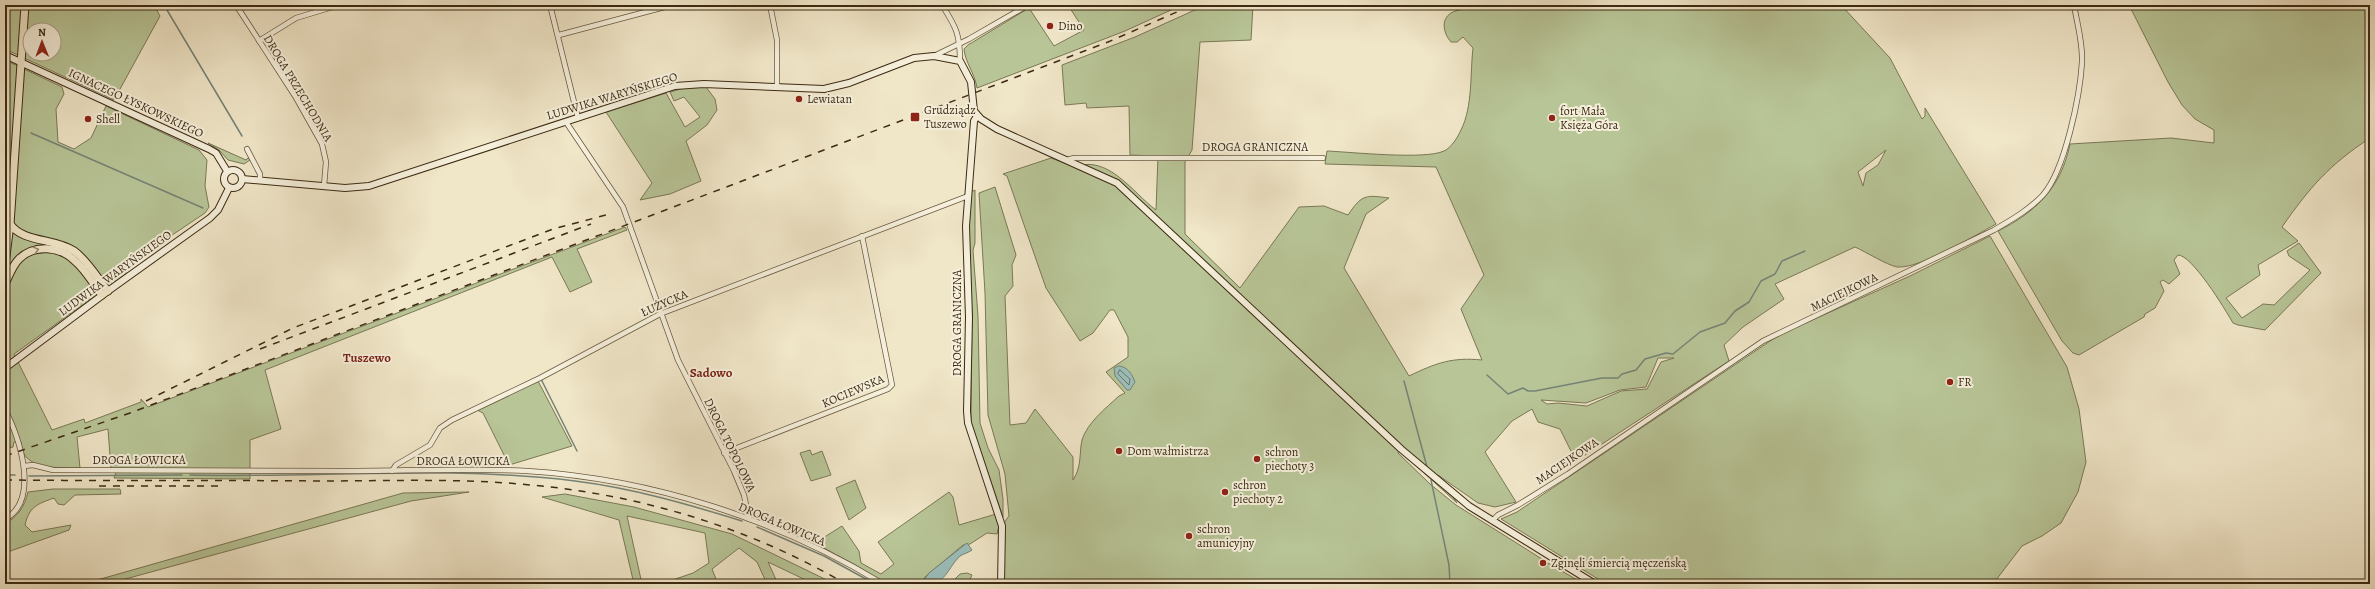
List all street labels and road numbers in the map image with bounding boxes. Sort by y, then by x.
street label: DROGA PRZECHODNIA [260,32,337,145]
street label: IGNACEGO ŁYSKOWSKIEGO [66,65,206,141]
street label: LUDWIKA WARYŃSKIEGO [545,68,679,124]
street label: DROGA GRANICZNA [1202,139,1309,155]
street label: LUDWIKA WARYŃSKIEGO [55,227,175,319]
street label: MACIEJKOWA [1808,268,1881,315]
street label: DROGA GRANICZNA [949,269,965,376]
street label: ŁUŻYCKA [638,285,691,320]
street label: KOCIEWSKA [819,370,888,411]
street label: DROGA TOPOLOWA [700,395,760,496]
street label: MACIEJKOWA [1532,433,1602,488]
street label: DROGA ŁOWICKA [92,452,187,468]
street label: DROGA ŁOWICKA [416,453,511,469]
street label: DROGA ŁOWICKA [736,498,829,550]

